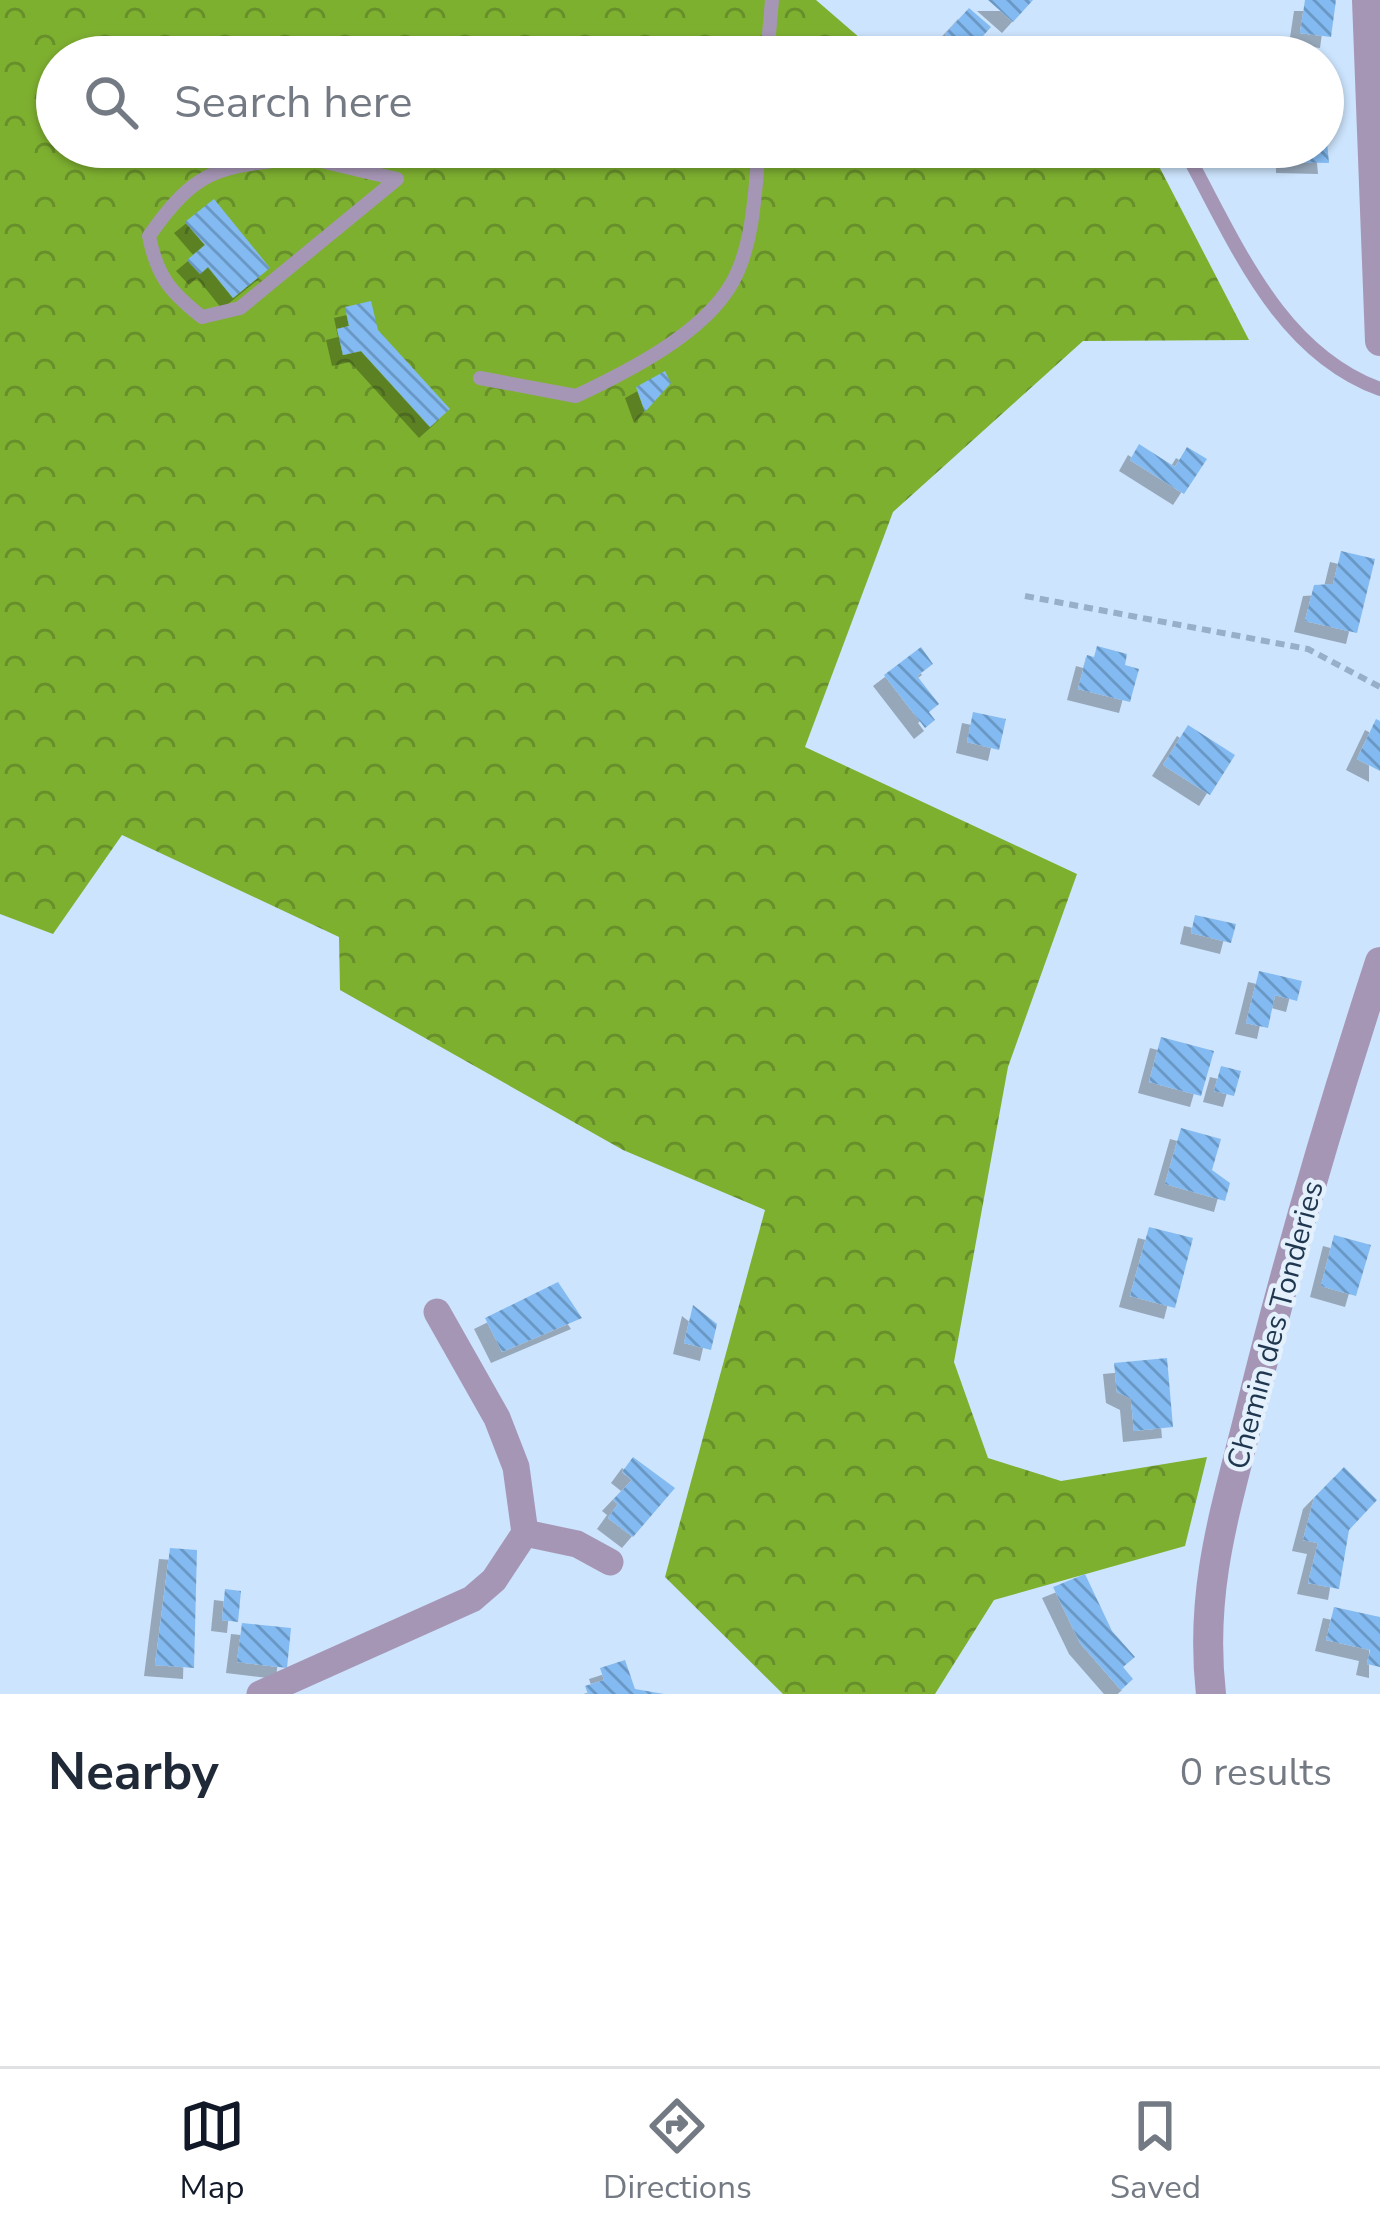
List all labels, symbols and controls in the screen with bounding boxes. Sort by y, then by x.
search box [36,36,1344,168]
icon: search [78,69,144,135]
text: Search here [174,72,413,133]
street label: Chemin des Tonderies [1217,1176,1334,1474]
text: Nearby [48,1737,219,1807]
text: 0 results [1180,1746,1332,1799]
tab: Map [179,2093,245,2210]
tab: Directions [603,2093,752,2210]
tab: Saved [1110,2093,1201,2210]

